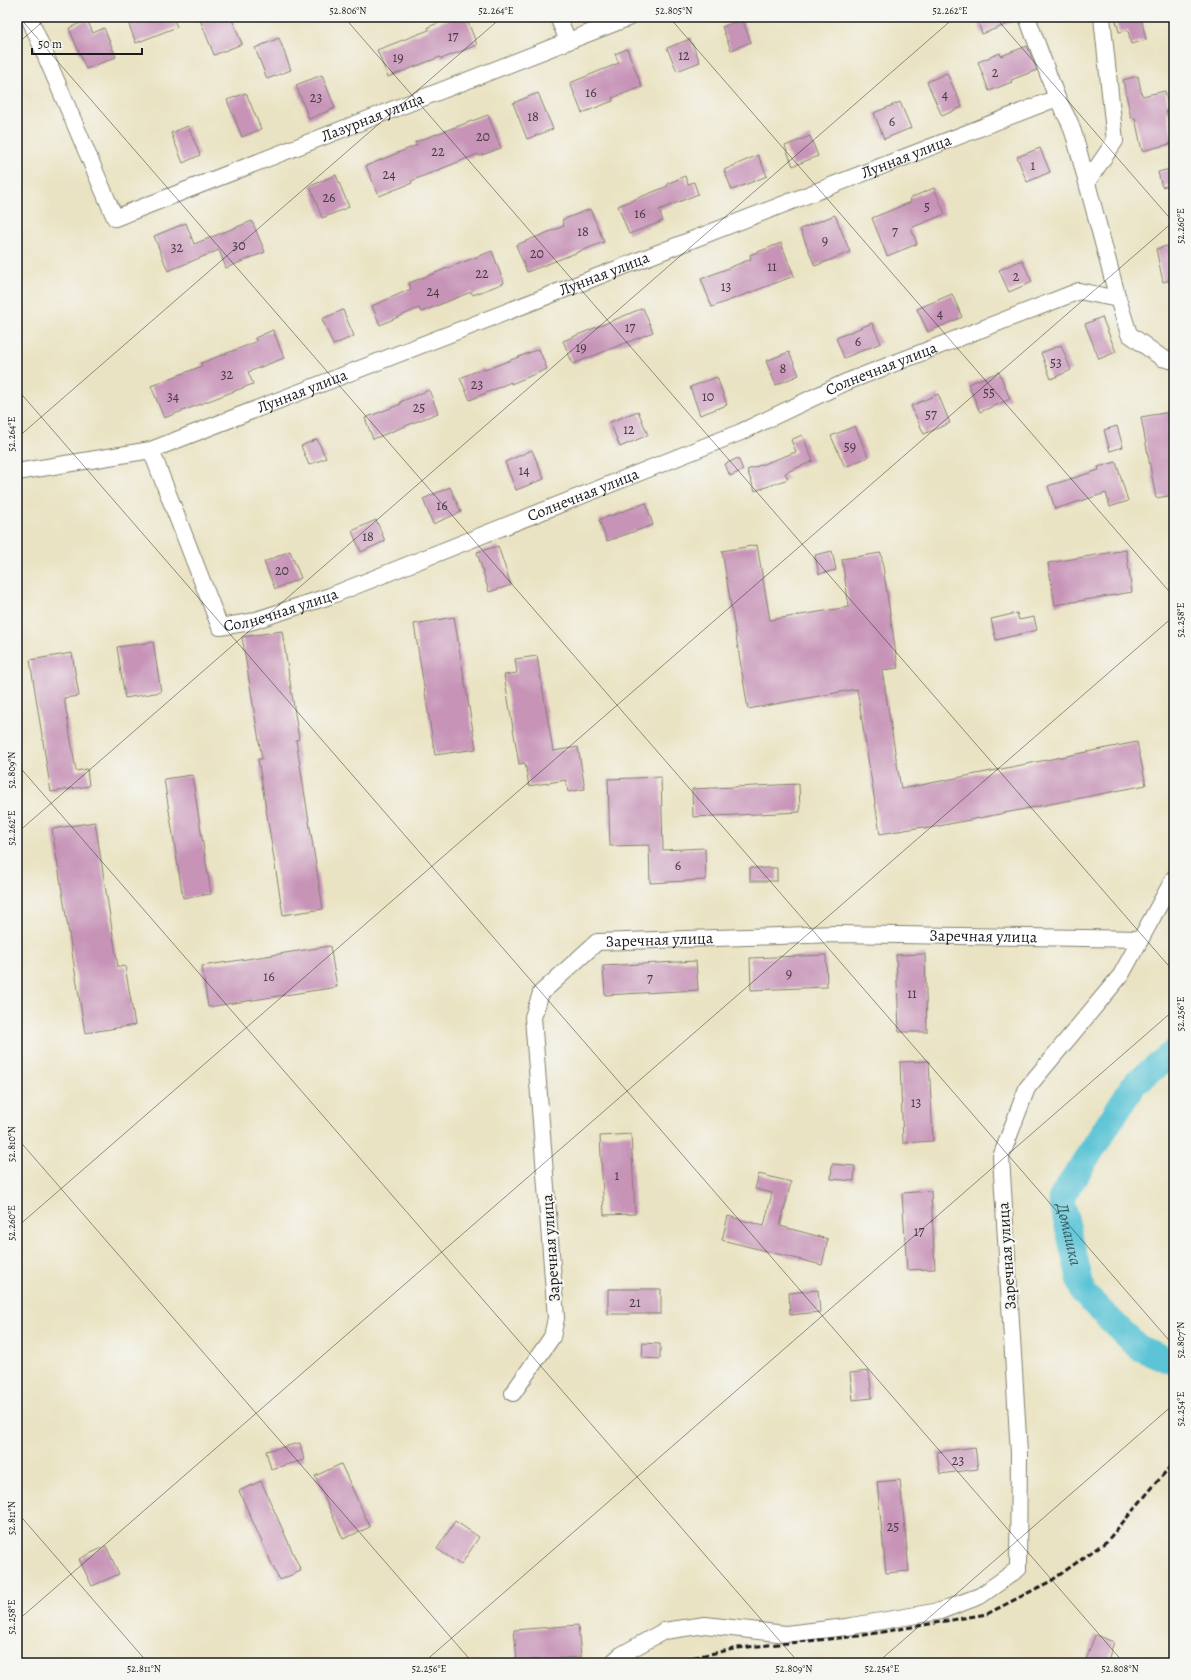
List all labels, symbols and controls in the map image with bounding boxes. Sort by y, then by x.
text: 52.806°N [329,4,367,17]
text: 52.264°E [479,4,514,17]
text: 52.805°N [656,4,692,17]
text: 52.262°E [932,4,968,17]
house number: 17 [448,27,458,46]
scale bar [32,30,142,56]
text: 50 m [38,36,62,52]
house number: 12 [678,46,690,65]
house number: 19 [392,48,404,67]
house number: 2 [992,63,999,82]
house number: 16 [585,83,597,102]
house number: 4 [942,85,948,104]
street label: Лазурная улица [318,87,428,147]
house number: 23 [310,88,322,107]
house number: 18 [527,107,539,126]
house number: 6 [889,112,895,131]
house number: 20 [476,127,490,146]
street label: Лунная улица [858,129,955,184]
house number: 22 [431,142,445,161]
house number: 1 [1031,156,1036,175]
house number: 24 [383,165,396,184]
house number: 26 [322,188,336,207]
house number: 5 [924,197,930,216]
house number: 16 [634,204,646,223]
text: 52.260°E [1174,208,1187,244]
house number: 18 [577,222,589,241]
house number: 7 [892,222,898,241]
house number: 9 [822,231,828,250]
house number: 30 [232,236,246,255]
house number: 32 [171,238,184,257]
house number: 20 [530,244,544,263]
street label: Лунная улица [556,246,653,301]
house number: 11 [767,257,777,276]
house number: 22 [475,264,489,283]
house number: 2 [1013,267,1020,286]
house number: 13 [721,277,731,296]
house number: 24 [427,282,440,301]
house number: 4 [937,304,943,323]
house number: 17 [625,318,635,337]
house number: 6 [855,332,861,351]
street label: Солнечная улица [822,336,941,401]
house number: 19 [575,338,587,357]
house number: 53 [1050,353,1062,372]
house number: 8 [780,359,787,378]
street label: Лунная улица [254,364,351,419]
house number: 32 [221,365,234,384]
house number: 23 [471,375,483,394]
house number: 55 [983,383,995,402]
house number: 34 [167,387,179,406]
house number: 10 [702,387,714,406]
house number: 25 [413,398,425,417]
house number: 57 [925,405,937,424]
text: 52.264°E [5,416,18,451]
house number: 12 [623,420,635,439]
house number: 59 [844,437,856,456]
house number: 14 [518,461,530,480]
street label: Солнечная улица [524,463,643,527]
house number: 16 [436,496,448,515]
house number: 18 [362,527,374,546]
house number: 20 [275,561,289,580]
street label: Солнечная улица [222,583,342,637]
text: 52.258°E [1174,602,1187,637]
text: 52.809°N [5,751,18,789]
text: 52.262°E [5,810,18,846]
house number: 6 [675,856,681,875]
street label: Заречная улица [929,925,1038,948]
street label: Заречная улица [605,927,714,953]
house number: 9 [786,964,792,983]
house number: 16 [263,967,275,986]
house number: 7 [647,969,653,988]
house number: 11 [907,984,917,1003]
text: 52.256°E [1174,997,1187,1031]
house number: 13 [911,1093,921,1112]
text: 52.810°N [5,1126,18,1162]
house number: 1 [615,1166,620,1185]
street label: Заречная улица [536,1193,566,1302]
water label: Домашка [1051,1200,1088,1268]
street label: Заречная улица [992,1201,1022,1310]
text: 52.260°E [5,1205,18,1241]
house number: 17 [914,1222,924,1241]
house number: 21 [629,1293,641,1312]
text: 52.807°N [1174,1322,1187,1358]
text: 52.254°E [1174,1392,1187,1426]
house number: 23 [952,1451,964,1470]
text: 52.811°N [5,1501,18,1535]
house number: 25 [887,1517,899,1536]
text: 52.258°E [5,1599,18,1634]
text: 52.811°N [127,1662,161,1675]
text: 52.256°E [412,1662,446,1675]
text: 52.809°N [775,1662,813,1675]
text: 52.254°E [865,1662,899,1675]
text: 52.808°N [1101,1662,1139,1675]

